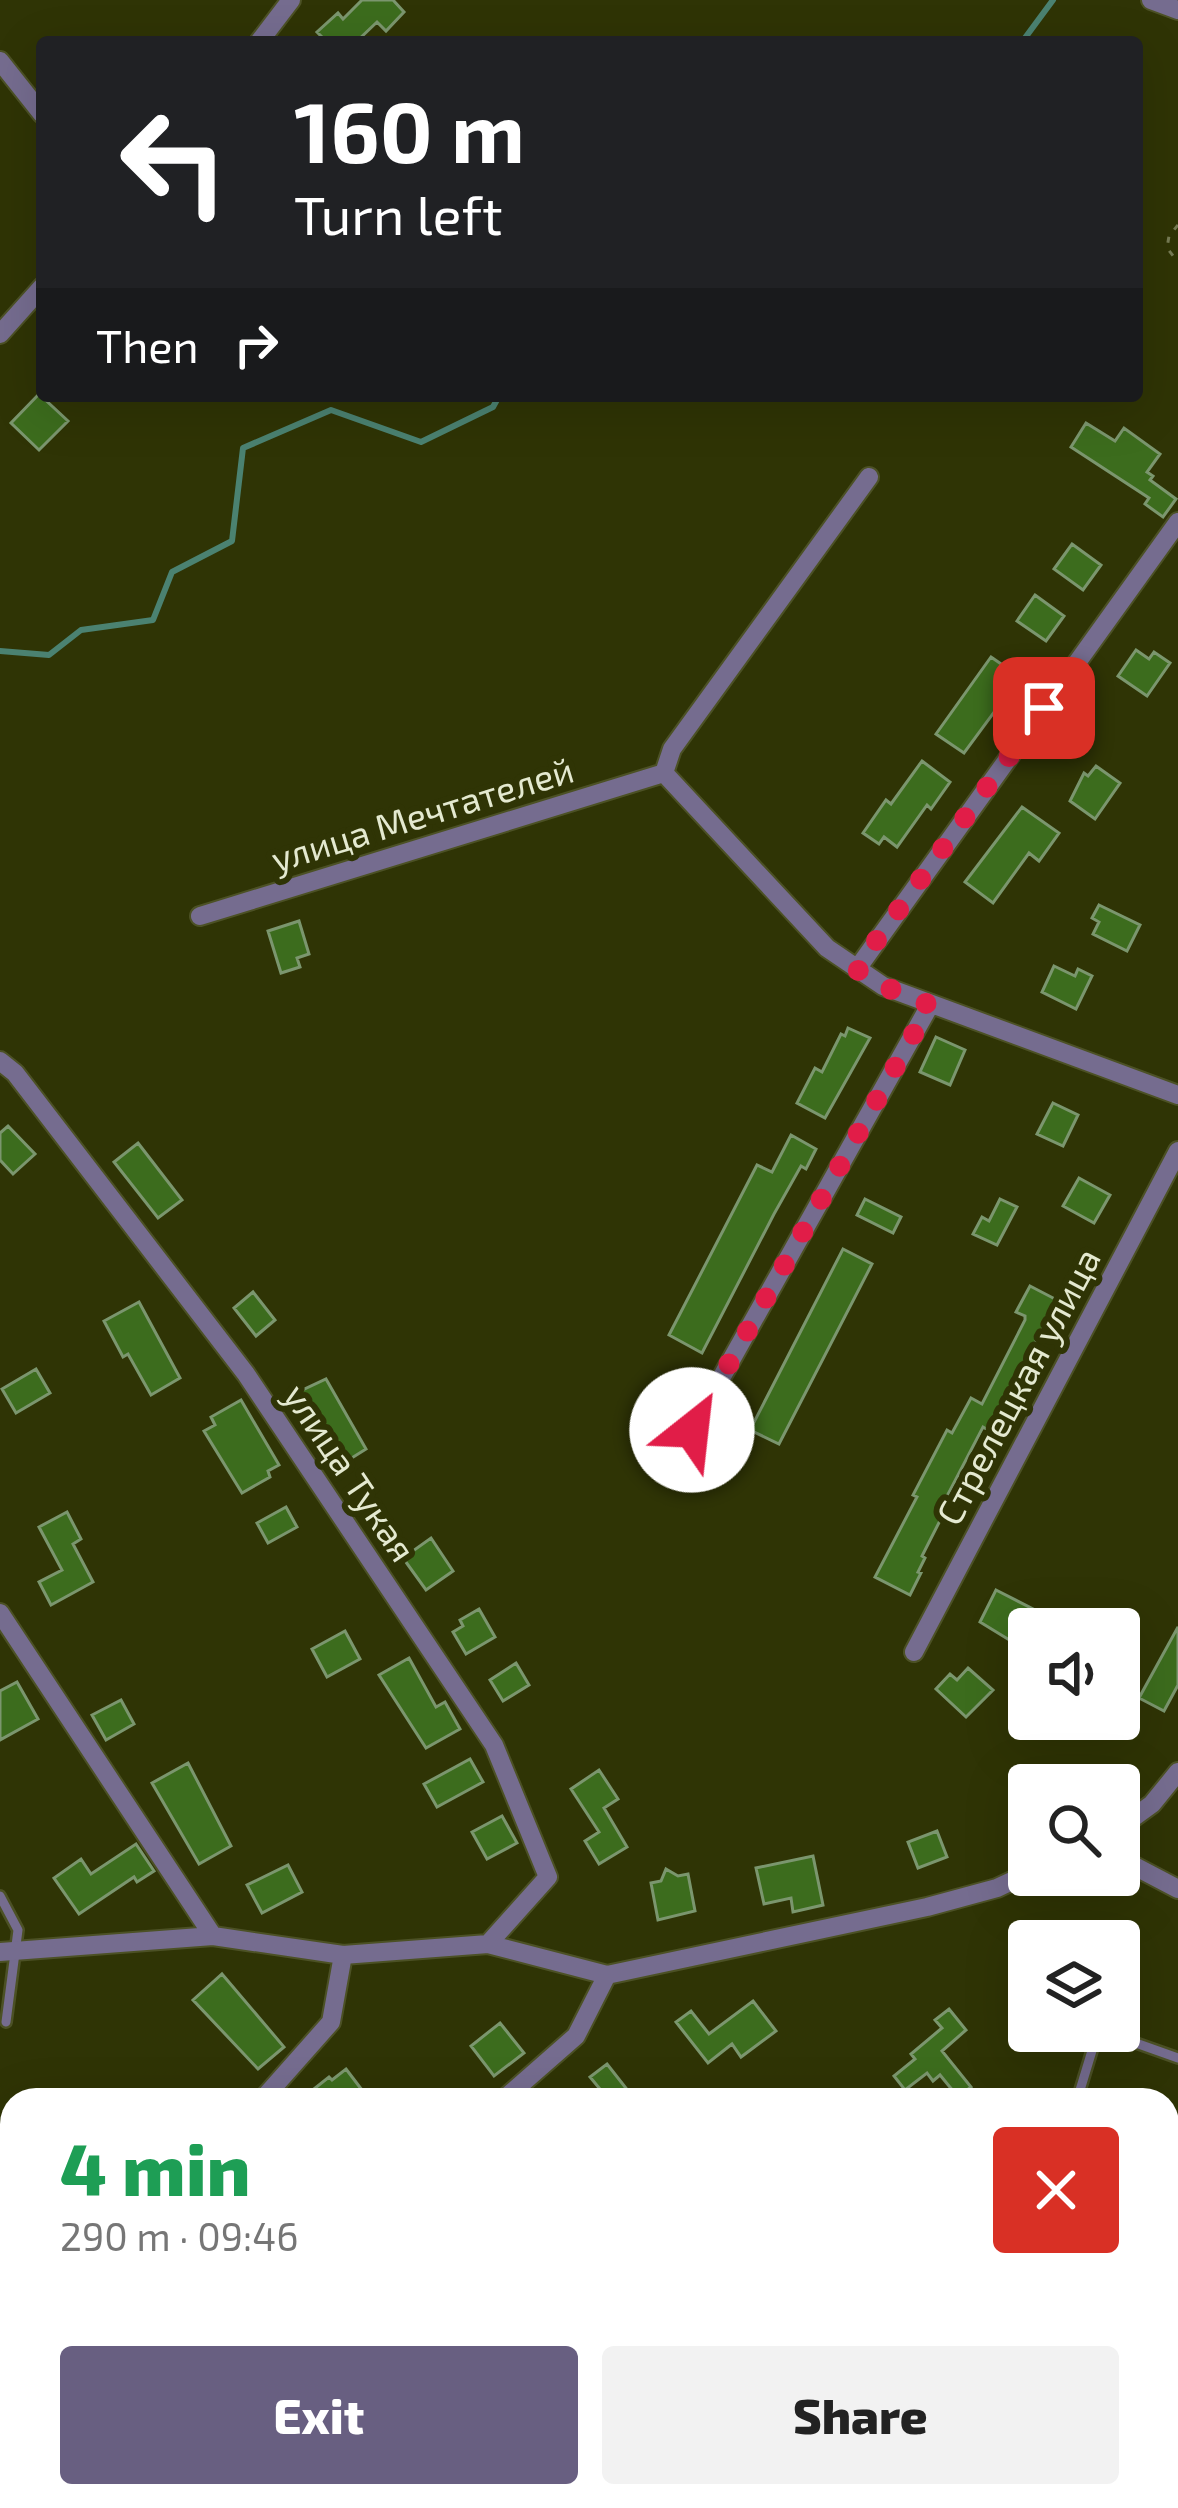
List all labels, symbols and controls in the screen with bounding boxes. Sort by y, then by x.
text: 160 m [294,79,525,180]
icon: left [96,84,252,240]
text: Turn left [294,181,503,246]
icon: right [223,312,289,378]
text: Then [96,318,199,372]
pin [993,657,1095,759]
icon: arrive [1011,675,1077,741]
street label: улица Мечтателей [266,747,579,880]
street label: Стрелецкая улица [926,1240,1109,1532]
position arrow [629,1367,755,1493]
street label: улица Тукая [275,1375,426,1569]
map controls [1008,1608,1140,2052]
button: sound [1008,1608,1140,1740]
button: search [1008,1764,1140,1896]
button: layers [1008,1920,1140,2052]
text: 4 min [60,2124,251,2210]
button: close [993,2127,1119,2253]
text: 290 m · 09:46 [60,2212,299,2259]
button: Exit [60,2346,578,2484]
button: Share [602,2346,1119,2484]

